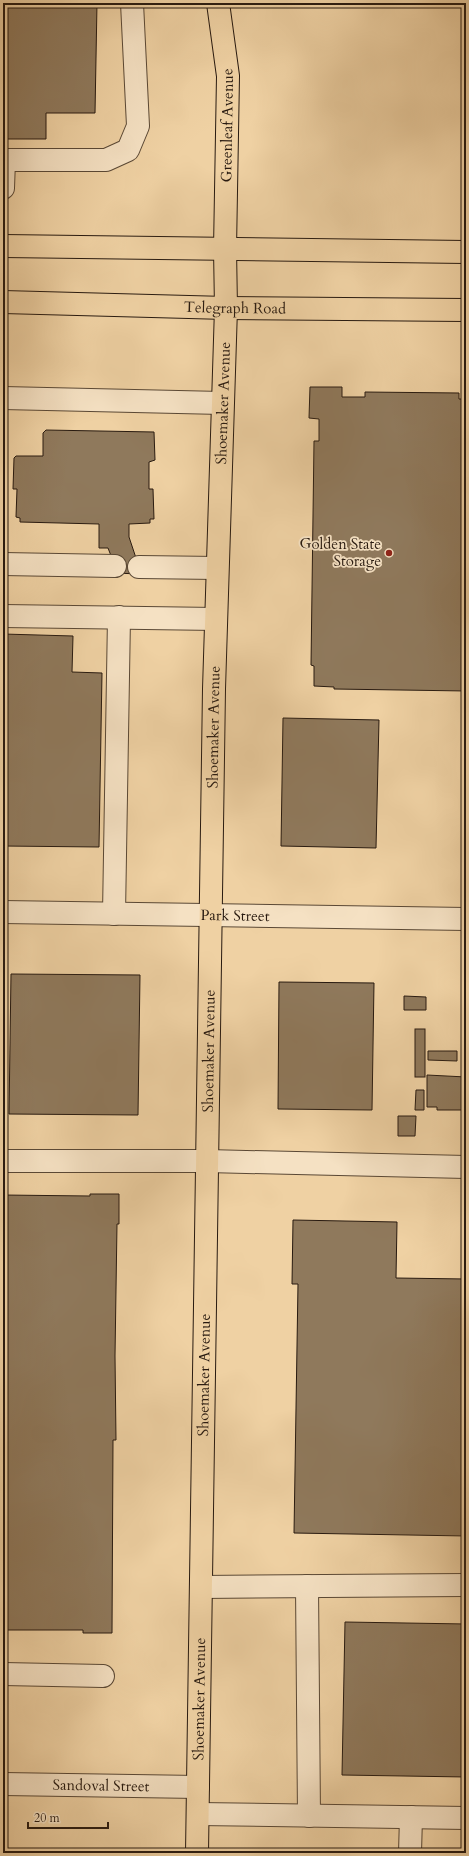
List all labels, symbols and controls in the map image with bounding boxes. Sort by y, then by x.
street label: Greenleaf Avenue [216,67,238,182]
street label: Telegraph Road [184,297,286,318]
street label: Shoemaker Avenue [211,341,235,465]
place label: Golden State Storage [300,534,381,571]
marker: Golden State Storage [384,548,394,558]
street label: Shoemaker Avenue [203,665,225,789]
street label: Park Street [200,905,270,926]
street label: Shoemaker Avenue [198,989,220,1113]
street label: Shoemaker Avenue [193,1313,215,1437]
street label: Shoemaker Avenue [188,1637,210,1761]
street label: Sandoval Street [52,1775,150,1796]
scale bar [28,1804,108,1830]
text: 20 m [34,1810,61,1826]

